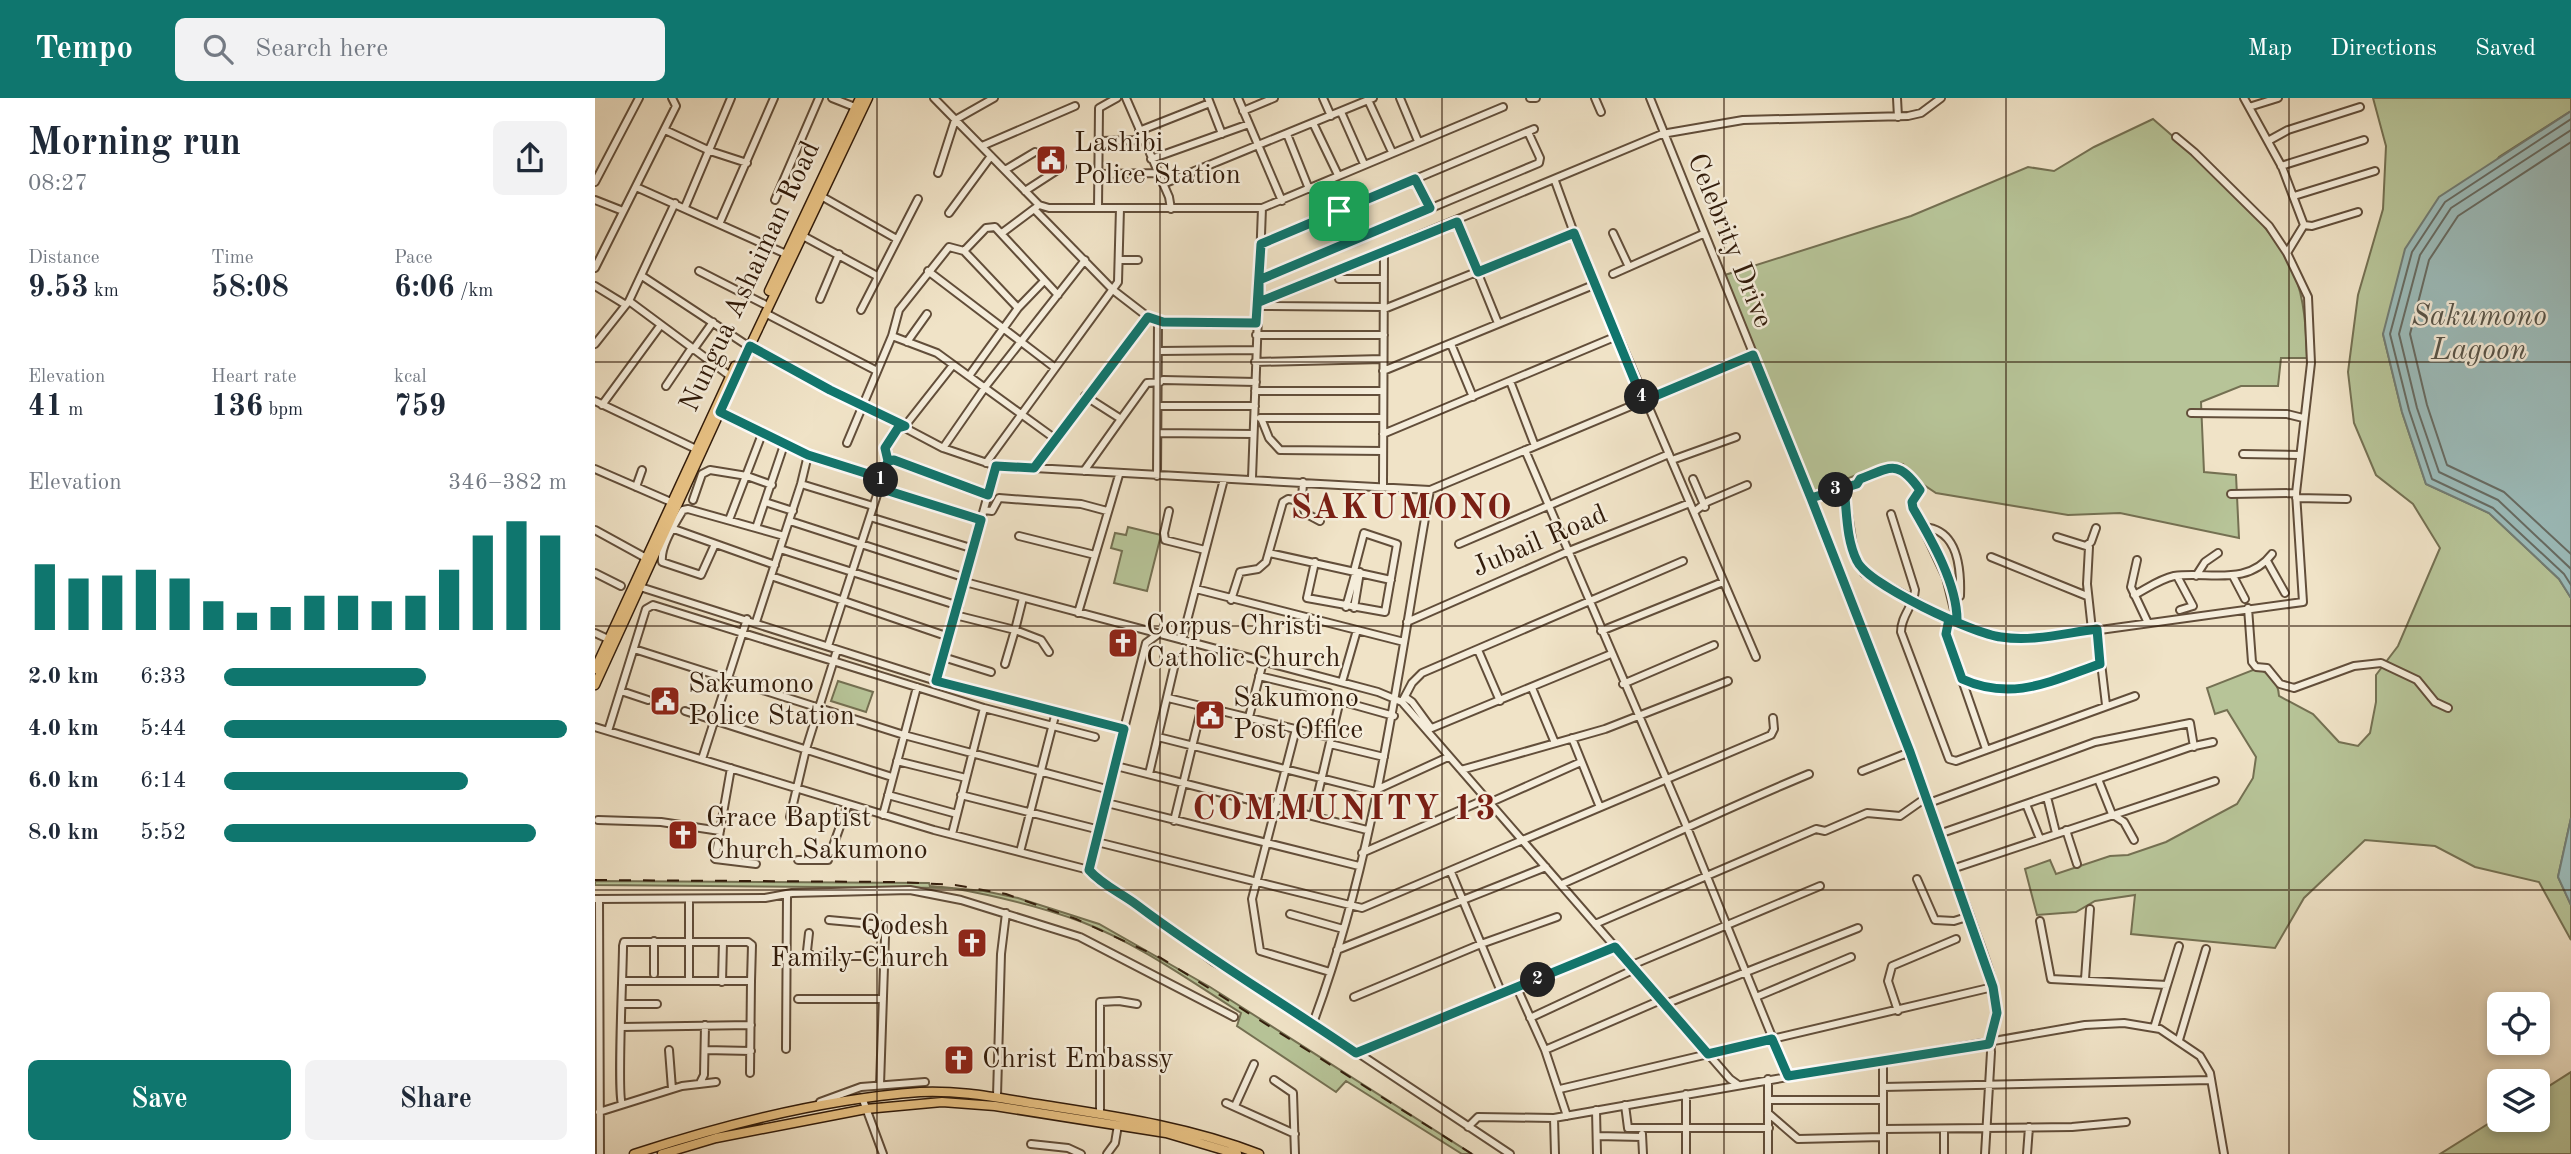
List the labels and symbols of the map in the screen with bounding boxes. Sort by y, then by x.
place label: Lashibi Police Station [1074,130,1241,190]
street label: Nungua Ashaiman Road [676,137,826,417]
public building icon: Lashibi Police Station [1034,143,1068,177]
street label: Celebrity Drive [1681,150,1777,332]
pin [1309,181,1369,241]
water label: Sakumono Lagoon [2411,302,2547,366]
pin: 4 [1625,380,1659,414]
pin: 1 [863,462,899,498]
pin: 3 [1819,472,1853,508]
district label: SAKUMONO [1290,491,1514,526]
street label: Jubail Road [1468,501,1612,583]
place label: Corpus Christi Catholic Church [1146,613,1341,673]
church icon: Corpus Christi Catholic Church [1106,626,1140,660]
place label: Sakumono Police Station [688,671,855,731]
public building icon: Sakumono Police Station [648,684,682,718]
place label: Sakumono Post Office [1233,685,1363,745]
public building icon: Sakumono Post Office [1193,698,1227,732]
district label: COMMUNITY 13 [1192,792,1498,827]
place label: Grace Baptist Church Sakumono [706,805,928,865]
church icon: Grace Baptist Church Sakumono [666,818,700,852]
place label: Qodesh Family Church [770,913,949,973]
church icon: Qodesh Family Church [955,926,989,960]
pin: 2 [1521,962,1555,998]
church icon: Christ Embassy [942,1043,976,1077]
place label: Christ Embassy [982,1046,1174,1074]

